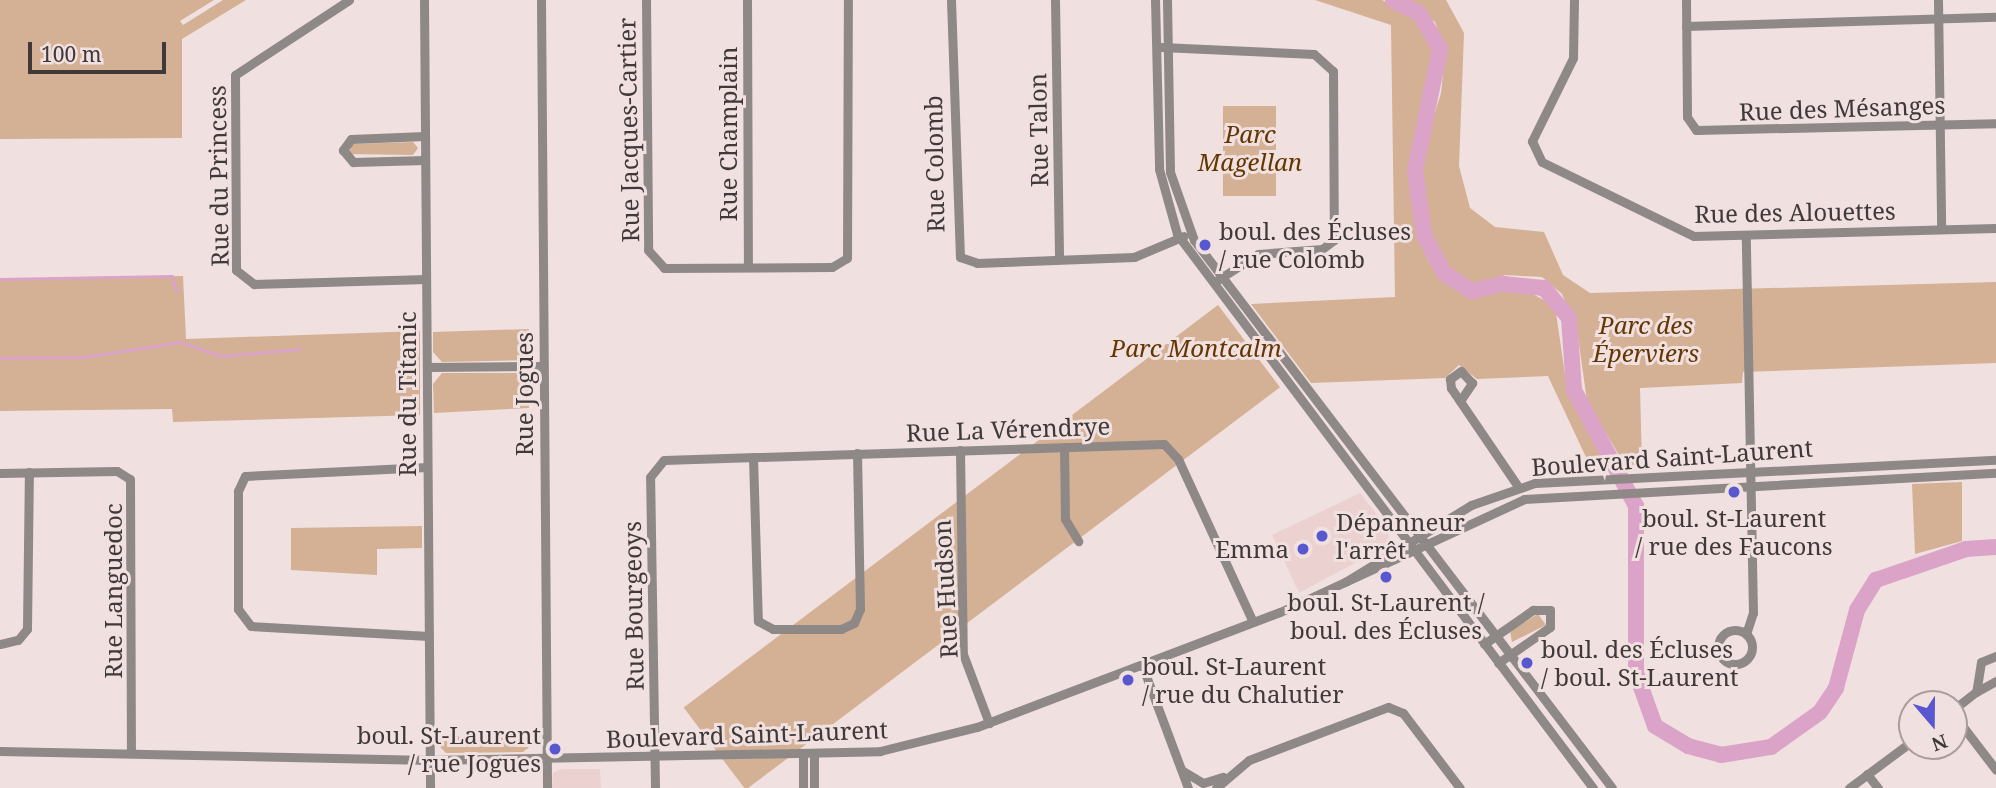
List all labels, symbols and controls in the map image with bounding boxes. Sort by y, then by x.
street label: Rue Jacques-Cartier [612,17,644,243]
scale bar [32,28,170,72]
text: 100 m [41,40,102,68]
street label: Rue Champlain [714,46,742,222]
street label: Rue Talon [1023,73,1053,187]
street label: Rue du Princess [202,85,234,267]
street label: Rue des Mésanges [1738,90,1946,126]
street label: Rue Colomb [918,95,950,233]
park label: Parc Magellan [1198,120,1302,176]
street label: Rue des Alouettes [1694,196,1896,228]
place label: boul. des Écluses / rue Colomb [1219,217,1411,273]
marker: boul. des Écluses / rue Colomb [1197,237,1213,253]
street label: Rue du Titanic [393,311,421,477]
park label: Parc des Éperviers [1593,311,1699,367]
street label: Rue Jogues [510,332,538,456]
park label: Parc Montcalm [1110,334,1282,362]
street label: Rue La Vérendrye [905,411,1111,447]
street label: Boulevard Saint-Laurent [1530,433,1814,481]
marker: boul. St-Laurent / rue des Faucons [1726,484,1742,500]
street label: Rue Languedoc [99,503,127,679]
place label: boul. St-Laurent / rue des Faucons [1635,504,1833,560]
place label: Dépanneur l'arrêt [1336,508,1465,564]
street label: Rue Hudson [927,519,963,659]
street label: Rue Bourgeoys [617,521,649,691]
marker: Dépanneur l'arrêt [1314,528,1330,544]
place label: Emma [1215,535,1289,563]
marker: Emma [1295,541,1311,557]
marker: boul. St-Laurent / boul. des Écluses [1378,569,1394,585]
place label: boul. St-Laurent / boul. des Écluses [1287,588,1485,644]
place label: boul. des Écluses / boul. St-Laurent [1541,635,1738,691]
place label: boul. St-Laurent / rue du Chalutier [1142,652,1343,708]
marker: boul. des Écluses / boul. St-Laurent [1519,655,1535,671]
marker: boul. St-Laurent / rue du Chalutier [1120,672,1136,688]
north arrow [1898,690,1968,760]
street label: Boulevard Saint-Laurent [606,715,888,753]
place label: boul. St-Laurent / rue Jogues [357,721,541,777]
text: N [1928,728,1951,758]
marker: boul. St-Laurent / rue Jogues [547,741,563,757]

